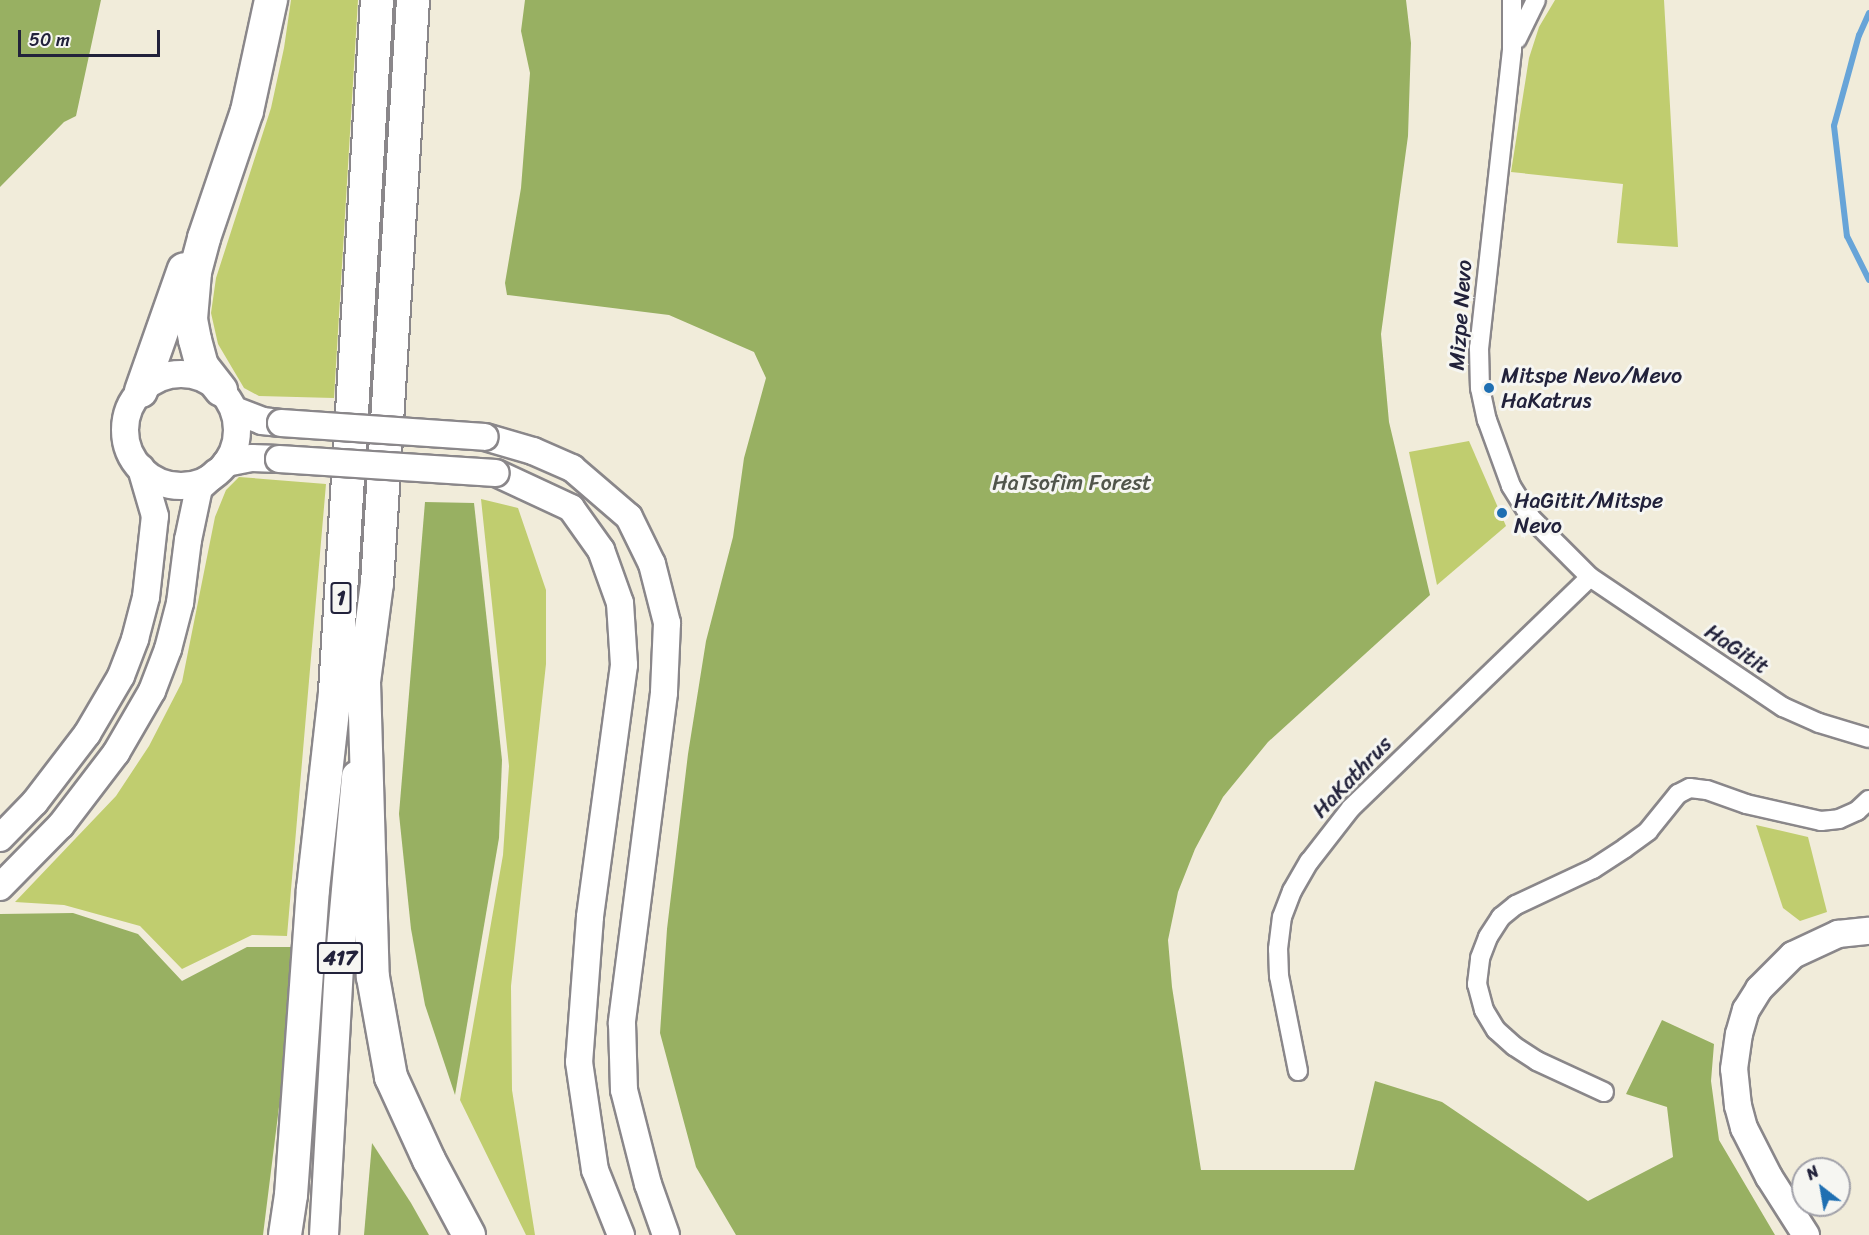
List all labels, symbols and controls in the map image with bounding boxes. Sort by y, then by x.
scale bar [21,18,164,56]
text: 50 m [29,24,70,56]
street label: Mizpe Nevo [1443,259,1477,371]
place label: Mitspe Nevo/Mevo HaKatrus [1501,362,1683,414]
marker: Mitspe Nevo/Mevo HaKatrus [1482,381,1496,395]
park label: HaTsofim Forest [993,470,1151,496]
place label: HaGitit/Mitspe Nevo [1514,487,1663,538]
marker: HaGitit/Mitspe Nevo [1495,506,1509,520]
road number: 1 [329,580,353,616]
street label: HaGitit [1700,618,1774,680]
street label: HaKathrus [1307,731,1397,823]
road number: 417 [316,940,364,976]
north arrow [1791,1157,1851,1217]
text: N [1800,1158,1825,1188]

